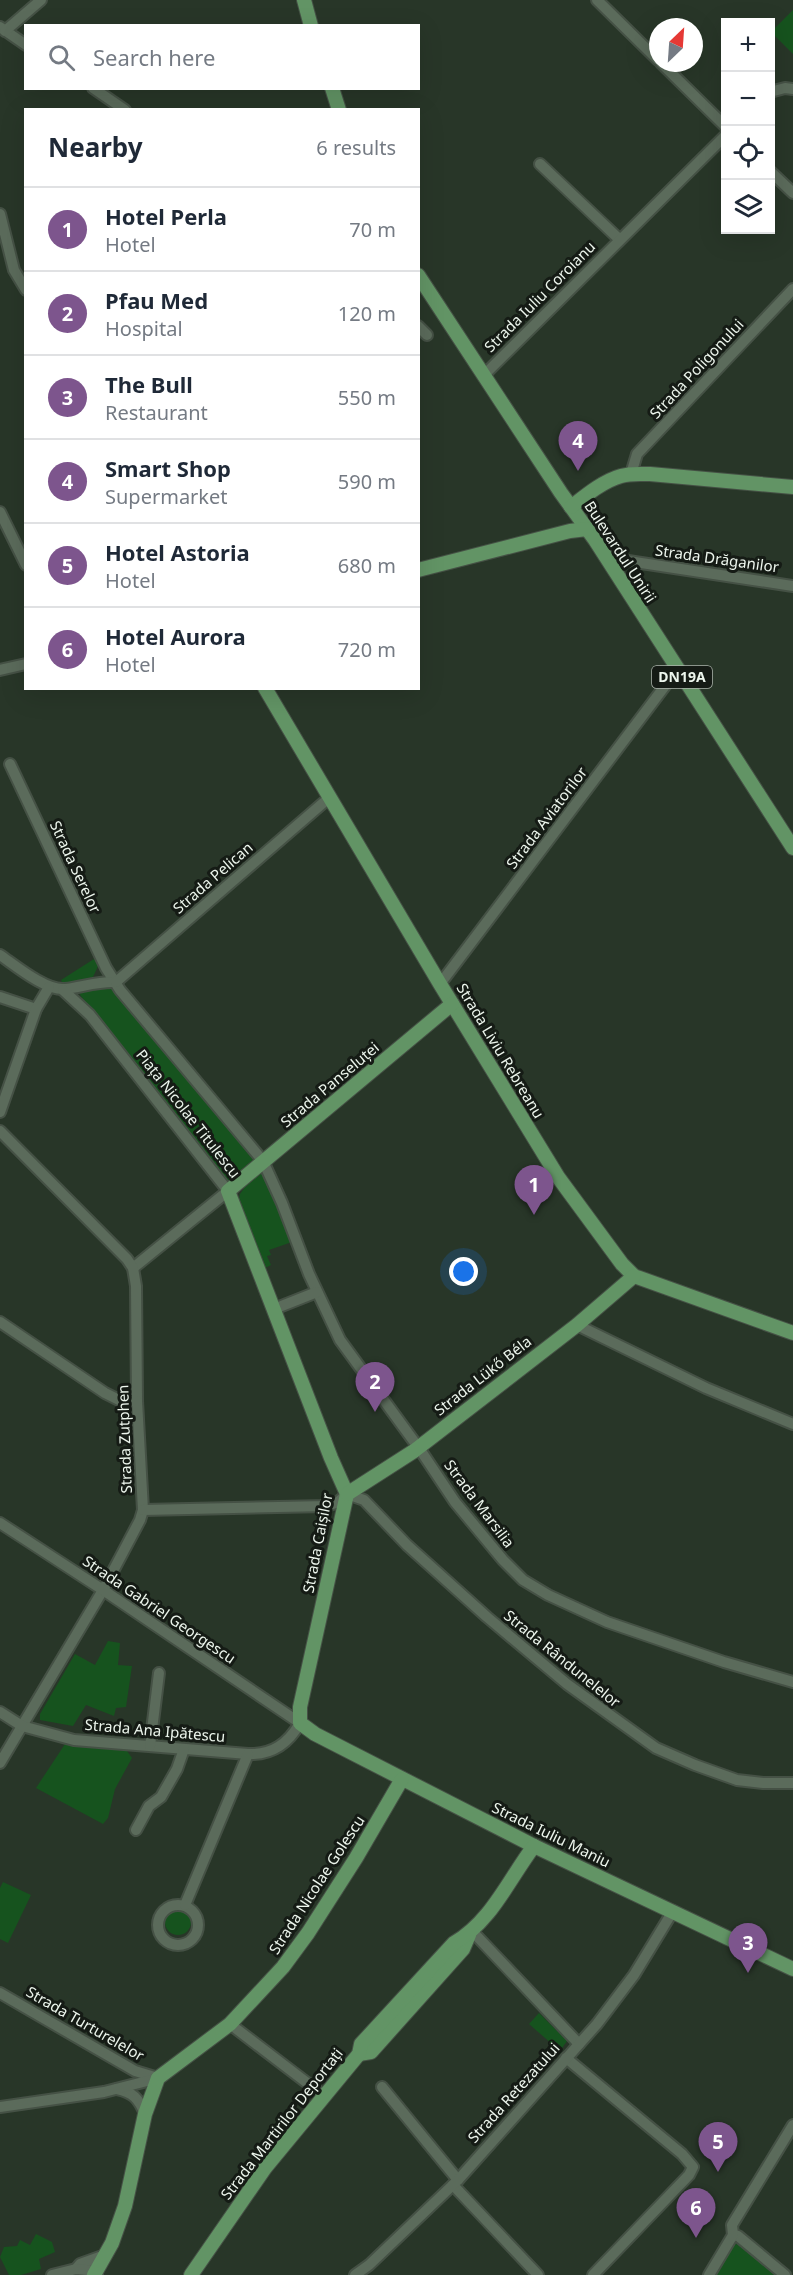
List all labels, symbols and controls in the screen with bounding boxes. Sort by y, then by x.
north arrow [649,18,703,72]
map controls [721,18,775,234]
button: + [721,18,775,72]
search box [24,24,420,90]
icon: search [45,41,78,74]
text: Search here [93,42,215,72]
button: − [721,72,775,126]
button: locate [721,126,775,180]
text: Nearby [48,129,143,165]
text: 6 results [316,134,396,161]
button: layers [721,180,775,234]
text: Hotel Perla [105,201,227,231]
text: 1 [62,216,73,243]
text: 70 m [349,216,396,243]
text: Hotel [105,231,156,258]
street label: Strada Iuliu Coroianu [479,236,599,356]
text: Pfau Med [105,285,208,315]
text: 2 [62,300,73,327]
text: 120 m [338,300,396,327]
street label: Strada Poligonului [645,314,748,422]
text: Hospital [105,315,183,342]
text: The Bull [105,369,193,399]
text: 3 [62,384,73,411]
text: 550 m [338,384,396,411]
text: Restaurant [105,399,208,426]
pin: 4 [558,422,598,471]
text: Smart Shop [105,453,231,483]
text: 4 [62,468,73,495]
text: 590 m [338,468,396,495]
text: Supermarket [105,483,228,510]
street label: Bulevardul Unirii [581,497,661,606]
text: Hotel Astoria [105,537,250,567]
street label: Strada Drăganilor [654,539,780,577]
text: 5 [62,552,73,579]
text: 680 m [338,552,396,579]
text: Hotel [105,567,156,594]
text: Hotel Aurora [105,621,246,651]
text: 6 [62,636,73,663]
text: 720 m [338,636,396,663]
text: Hotel [105,651,156,678]
road number: DN19A [652,666,712,688]
street label: Strada Aviatorilor [501,762,591,872]
street label: Strada Serelor [46,817,106,916]
street label: Strada Pelican [168,837,257,917]
street label: Strada Liviu Rebreanu [453,979,549,1122]
street label: Strada Panseluței [276,1037,383,1131]
street label: Piața Nicolae Titulescu [132,1045,245,1182]
pin: 1 [514,1166,554,1215]
your location [449,1257,478,1286]
street label: Strada Lükő Béla [430,1331,535,1419]
pin: 2 [356,1362,394,1412]
street label: Strada Zutphen [112,1384,136,1494]
street label: Strada Marsilia [440,1455,519,1551]
street label: Strada Caișilor [298,1491,337,1595]
street label: Strada Gabriel Georgescu [79,1550,240,1668]
street label: Strada Rândunelelor [500,1605,625,1711]
street label: Strada Ana Ipătescu [84,1714,226,1746]
street label: Strada Iuliu Maniu [489,1797,614,1871]
street label: Strada Nicolae Golescu [264,1811,369,1958]
pin: 3 [728,1924,768,1973]
street label: Strada Turturelelor [23,1981,148,2065]
street label: Strada Retezatului [463,2038,564,2147]
street label: Strada Martirilor Deportați [216,2043,347,2203]
pin: 5 [698,2122,738,2172]
pin: 6 [676,2188,716,2238]

